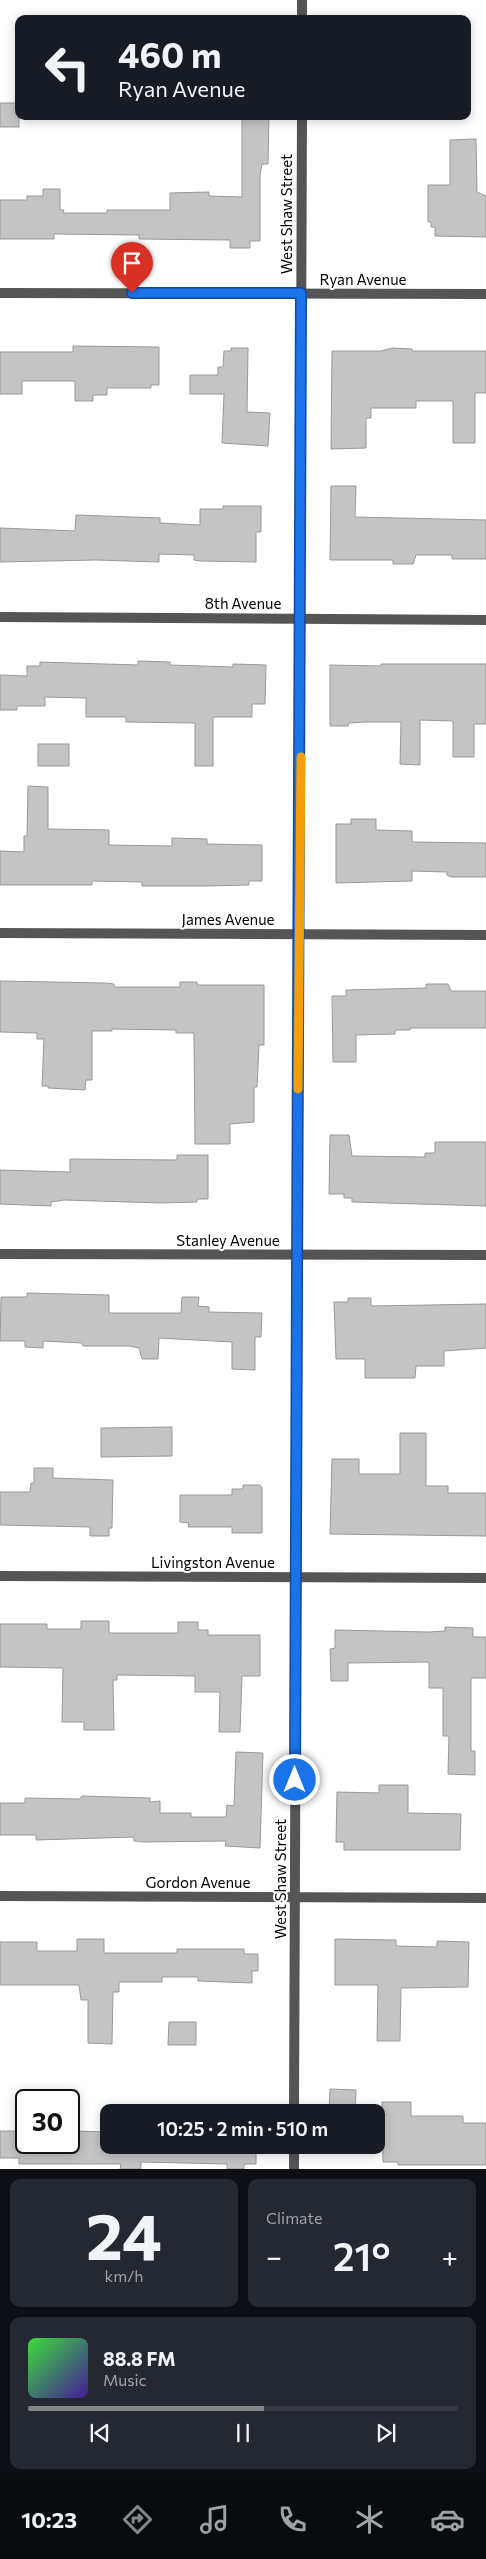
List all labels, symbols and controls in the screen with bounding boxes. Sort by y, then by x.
text: 460 m [118,32,222,75]
icon: left [35,35,100,100]
text: Ryan Avenue [118,75,245,102]
street label: West Shaw Street [277,154,295,274]
pin [111,242,153,293]
icon: arrive [118,249,146,277]
street label: Ryan Avenue [320,270,407,288]
street label: 8th Avenue [205,594,281,612]
street label: James Avenue [182,910,275,928]
street label: Stanley Avenue [176,1231,280,1249]
street label: Livingston Avenue [151,1553,275,1571]
position arrow [268,1753,320,1805]
street label: West Shaw Street [271,1819,289,1939]
street label: Gordon Avenue [146,1873,250,1891]
speed limit sign: 30 [15,2089,80,2154]
text: 10:25 · 2 min · 510 m [157,2117,328,2140]
text: 24 [86,2194,162,2273]
text: Climate [266,2208,322,2227]
text: 21° [333,2232,390,2279]
text: − [266,2239,282,2273]
text: + [442,2239,458,2273]
text: km/h [105,2266,143,2285]
text: 88.8 FM [103,2347,176,2370]
text: Music [103,2370,147,2389]
icon: previous [86,2419,114,2447]
icon: pause [229,2419,257,2447]
icon: next [372,2419,400,2447]
icon: directions [120,2502,155,2537]
icon: music [197,2502,232,2537]
icon: phone [275,2502,310,2537]
icon: climate [352,2502,387,2537]
icon: car [430,2502,465,2537]
text: 10:23 [21,2506,77,2533]

